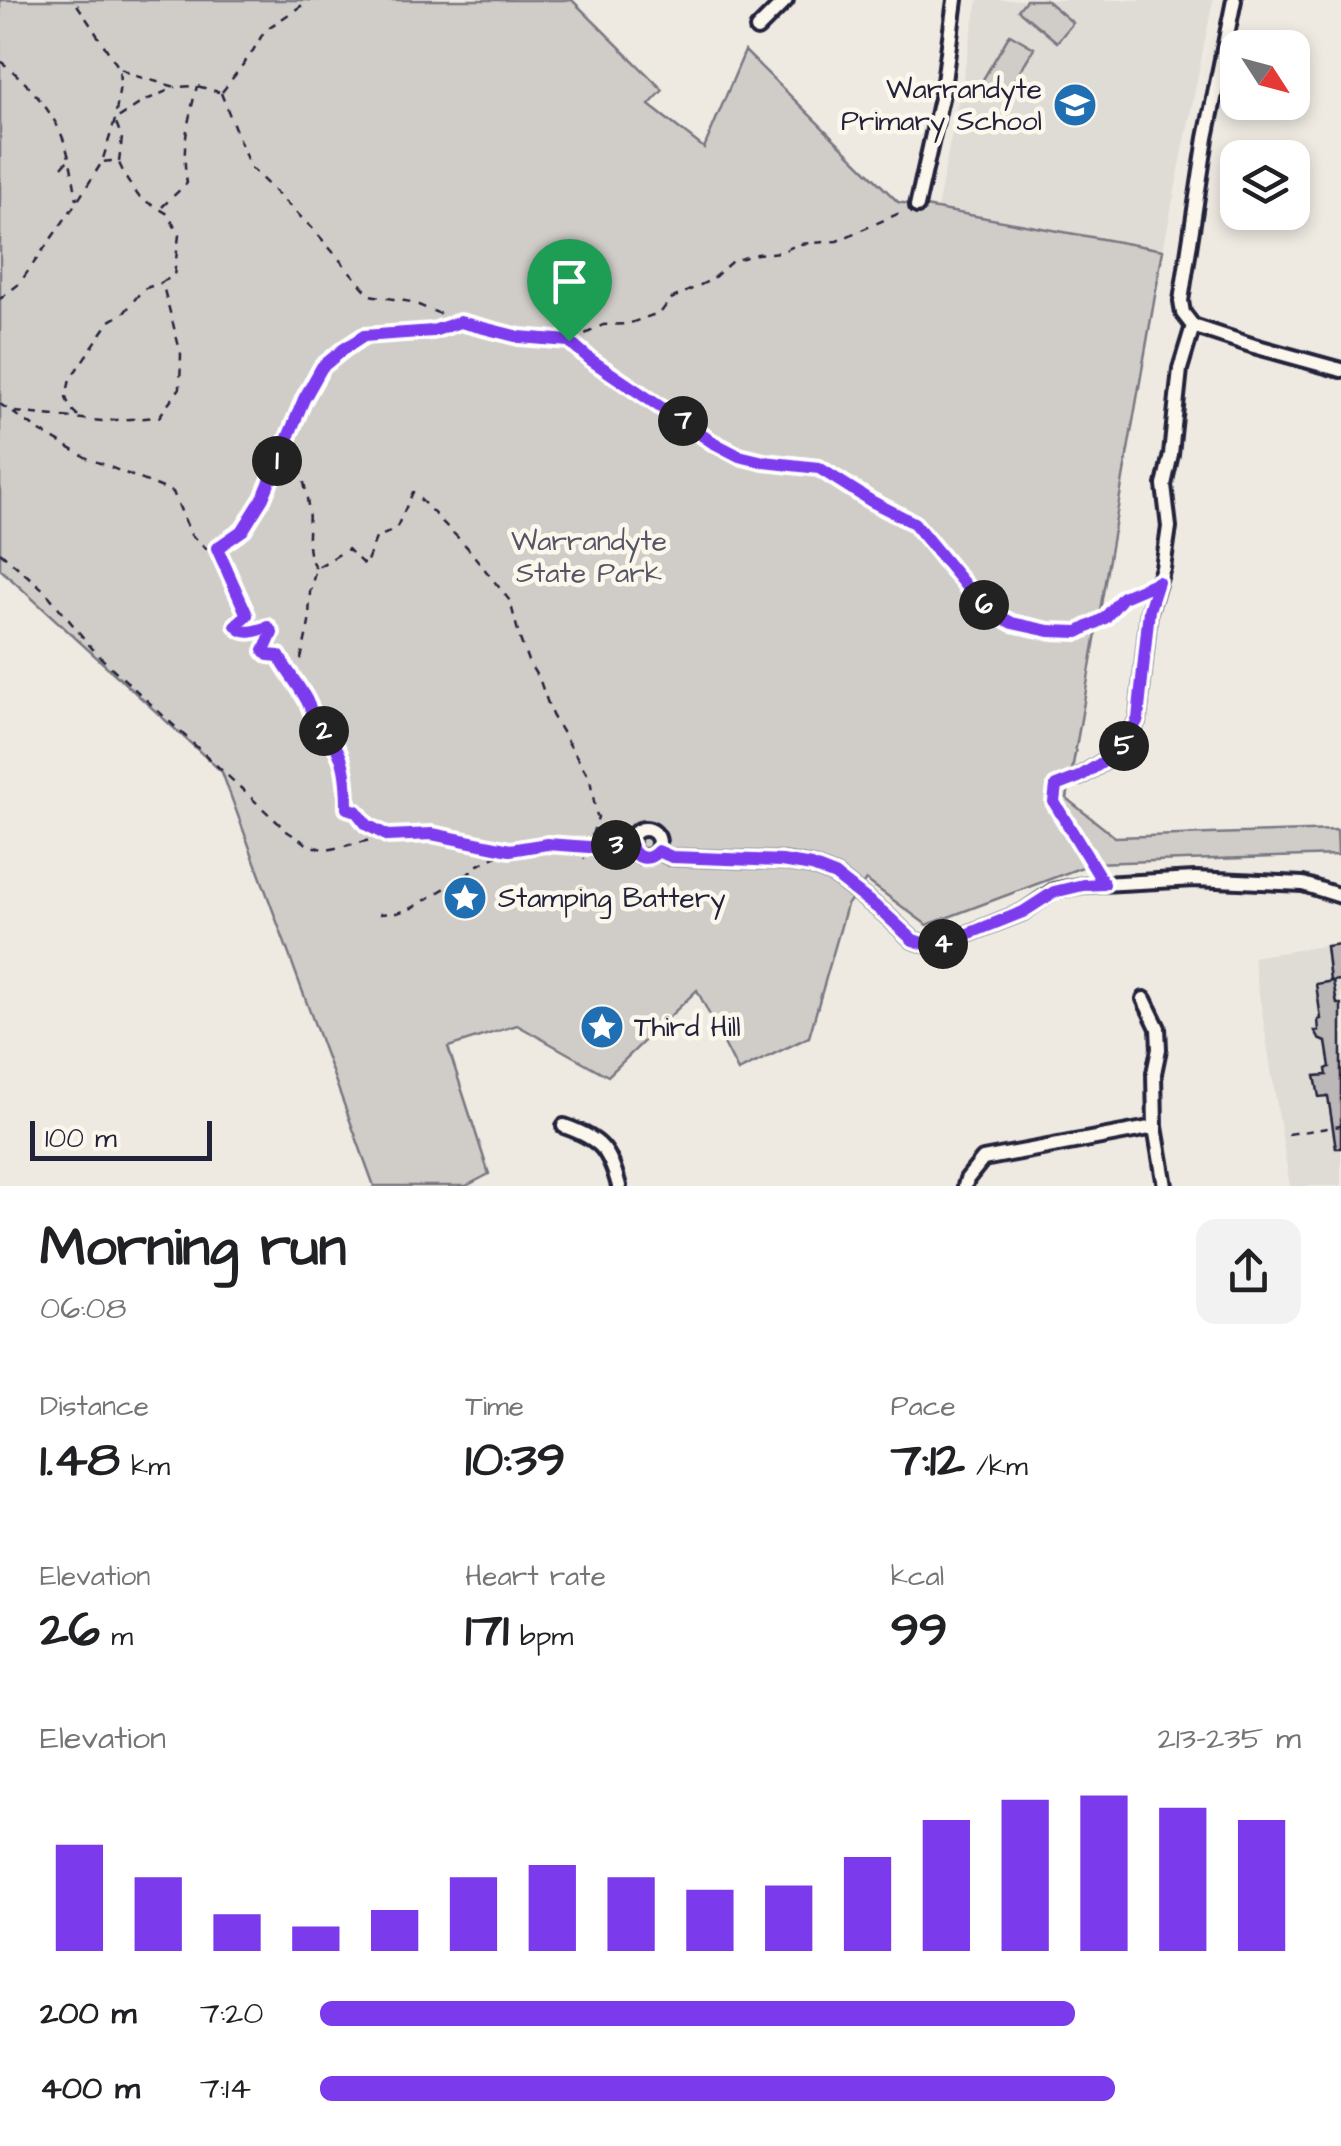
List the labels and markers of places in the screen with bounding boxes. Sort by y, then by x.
place label: Warrandyte Primary School [841,70,1042,143]
school or university icon: Warrandyte Primary School [1052,82,1098,128]
pin [527,239,612,342]
pin: 7 [658,396,708,446]
pin: 1 [252,436,302,486]
pin: 6 [959,580,1009,630]
pin: 2 [299,706,349,756]
pin: 5 [1099,721,1149,771]
pin: 3 [591,820,641,870]
place icon: Stamping Battery [442,875,488,921]
place label: Stamping Battery [498,879,726,920]
pin: 4 [918,919,968,969]
place icon: Third Hill [579,1004,625,1050]
place label: Third Hill [634,1008,741,1047]

